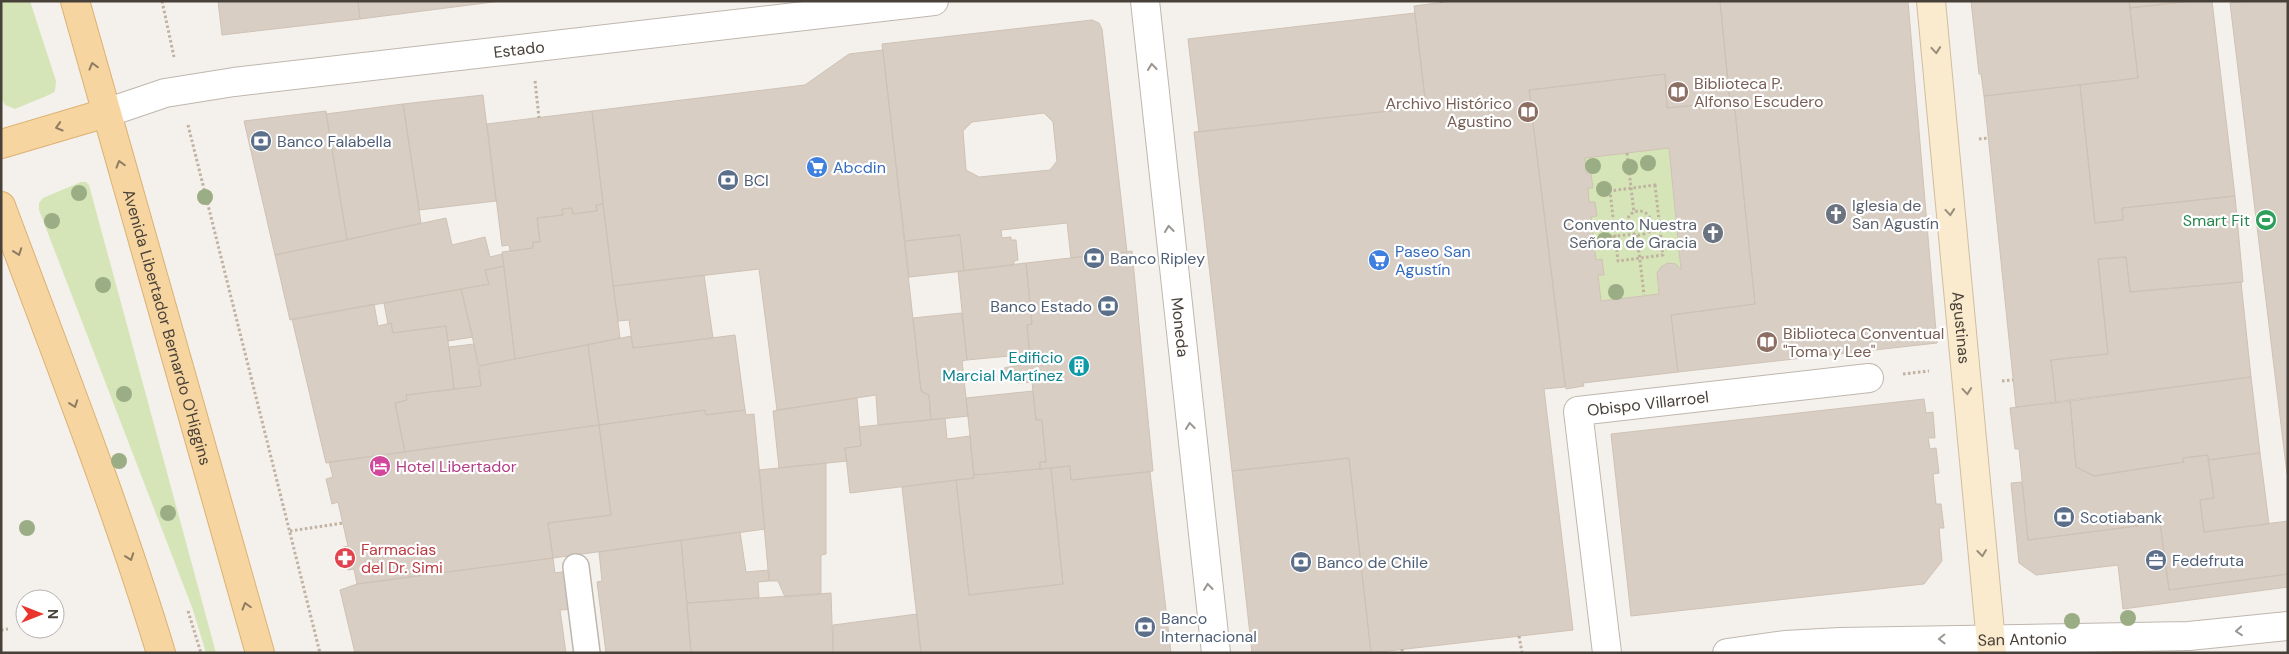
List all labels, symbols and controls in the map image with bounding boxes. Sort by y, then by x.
street label: Estado [492,36,546,62]
one-way arrow [1930,46,1941,54]
one-way arrow [88,62,99,71]
one-way arrow [1147,63,1158,71]
place label: Biblioteca P. Alfonso Escudero [1694,73,1823,112]
library icon: Biblioteca P. Alfonso Escudero [1666,80,1690,104]
place label: Archivo Histórico Agustino [1385,93,1512,132]
library icon: Archivo Histórico Agustino [1516,100,1540,124]
one-way arrow [56,121,64,131]
bank icon: Banco Falabella [249,129,273,153]
place label: Banco Falabella [277,131,391,152]
supermarket icon: Abcdin [805,155,829,179]
place label: Abcdin [833,157,886,178]
one-way arrow [115,160,125,168]
bank icon: BCI [716,168,740,192]
place label: BCI [744,170,769,191]
street label: Avenida Libertador Bernardo O'Higgins [118,187,217,467]
place label: Iglesia de San Agustín [1852,195,1939,234]
church icon: Iglesia de San Agustín [1824,202,1848,226]
one-way arrow [1945,208,1956,216]
sports icon: Smart Fit [2254,208,2278,232]
place label: Smart Fit [2183,210,2250,231]
place label: Convento Nuestra Señora de Gracia [1563,214,1697,253]
church icon: Convento Nuestra Señora de Gracia [1701,221,1725,245]
one-way arrow [1164,225,1175,233]
place label: Paseo San Agustín [1395,241,1471,280]
bank icon: Banco Ripley [1082,246,1106,270]
one-way arrow [12,247,22,256]
place label: Banco Ripley [1110,248,1205,269]
supermarket icon: Paseo San Agustín [1367,248,1391,272]
street label: Agustinas [1948,291,1975,365]
bank icon: Banco Estado [1096,294,1120,318]
place label: Banco Estado [990,296,1092,317]
street label: Moneda [1167,296,1194,358]
place label: Biblioteca Conventual "Toma y Lee" [1783,323,1944,362]
library icon: Biblioteca Conventual "Toma y Lee" [1755,330,1779,354]
place label: Edificio Marcial Martínez [942,347,1063,386]
building icon: Edificio Marcial Martínez [1067,354,1091,378]
street label: Obispo Villarroel [1586,386,1710,420]
one-way arrow [1961,387,1972,395]
one-way arrow [68,399,78,408]
one-way arrow [1185,421,1196,429]
hotel icon: Hotel Libertador [368,454,392,478]
place label: Hotel Libertador [396,456,517,477]
bank icon: Scotiabank [2052,505,2076,529]
place label: Scotiabank [2080,507,2162,528]
place label: Farmacias del Dr. Simi [361,539,443,578]
pharmacy icon: Farmacias del Dr. Simi [333,546,357,570]
office icon: Fedefruta [2144,548,2168,572]
one-way arrow [1976,549,1987,557]
bank icon: Banco de Chile [1289,550,1313,574]
place label: Fedefruta [2172,550,2244,571]
one-way arrow [124,552,134,561]
place label: Banco de Chile [1317,552,1428,573]
one-way arrow [1203,583,1214,591]
north arrow [15,589,65,639]
one-way arrow [242,602,252,610]
place label: Banco Internacional [1161,608,1257,647]
text: N [44,609,62,619]
bank icon: Banco Internacional [1133,615,1157,639]
one-way arrow [2235,625,2243,636]
street label: San Antonio [1977,628,2067,650]
one-way arrow [1937,634,1945,645]

